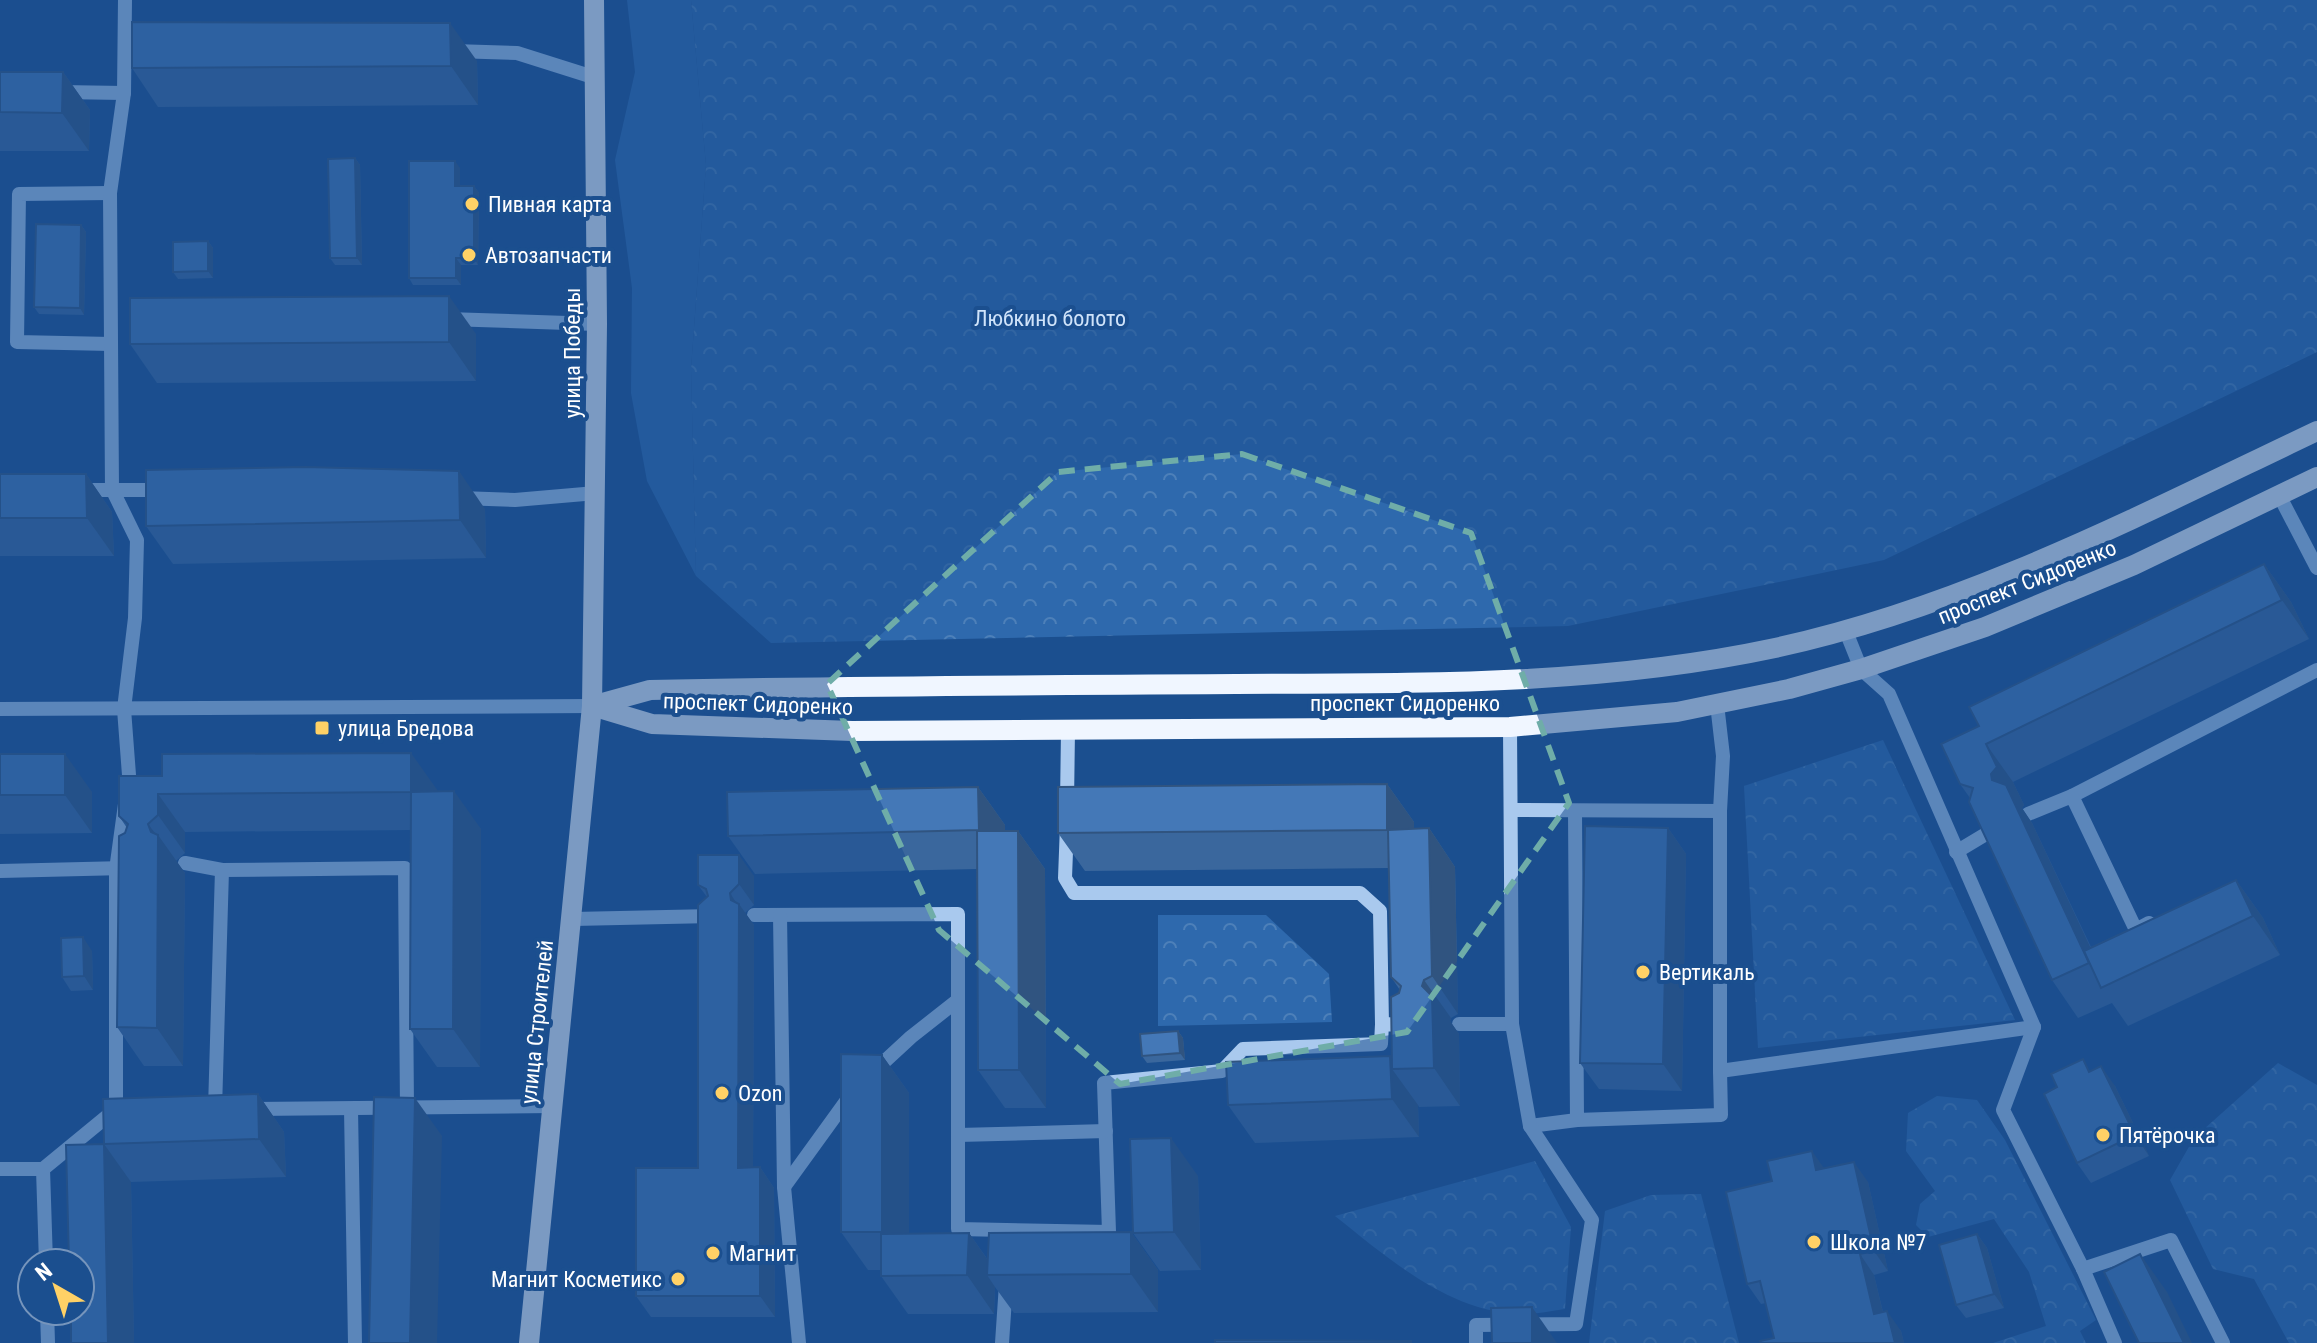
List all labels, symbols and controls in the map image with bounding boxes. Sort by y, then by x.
place label: Пивная карта [488,192,612,217]
marker: Пивная карта [463,195,481,213]
place label: Автозапчасти [485,243,612,268]
marker: Автозапчасти [460,246,478,264]
street label: улица Победы [560,288,585,418]
park label: Любкино болото [974,306,1126,331]
street label: проспект Сидоренко [1934,535,2120,629]
street label: проспект Сидоренко [663,688,853,720]
street label: проспект Сидоренко [1310,691,1500,716]
place label: улица Бредова [338,716,474,741]
marker: улица Бредова [313,719,331,737]
street label: улица Строителей [516,939,558,1105]
place label: Вертикаль [1659,960,1755,985]
marker: Вертикаль [1634,963,1652,981]
place label: Ozon [738,1081,782,1106]
marker: Ozon [713,1084,731,1102]
place label: Пятёрочка [2119,1123,2216,1148]
marker: Пятёрочка [2094,1126,2112,1144]
place label: Школа №7 [1830,1230,1926,1255]
marker: Школа №7 [1805,1233,1823,1251]
place label: Магнит [729,1241,796,1266]
marker: Магнит [704,1244,722,1262]
north arrow [16,1247,96,1327]
text: N [31,1258,57,1286]
place label: Магнит Косметикс [491,1267,662,1292]
marker: Магнит Косметикс [669,1270,687,1288]

